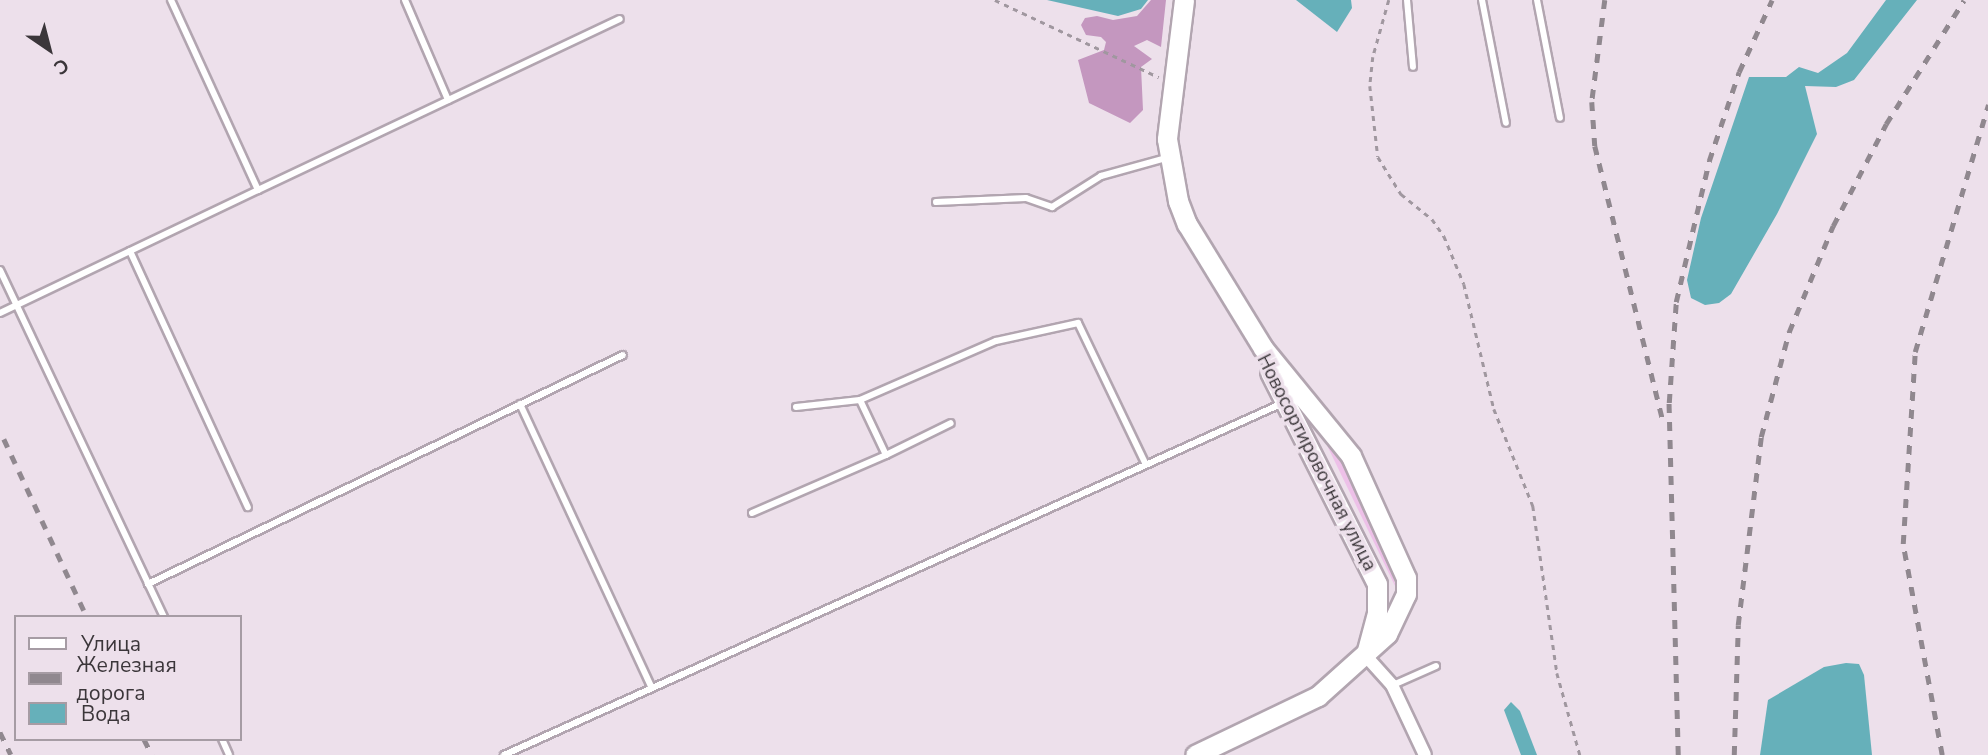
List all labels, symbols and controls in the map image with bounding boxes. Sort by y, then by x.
north arrow [14,14,84,84]
text: С [48,52,74,81]
street label: Новосортировочная улица [1251,351,1381,575]
legend [14,615,242,741]
text: Улица [81,630,141,658]
text: Железная дорога [76,651,177,707]
text: Вода [81,700,131,728]

